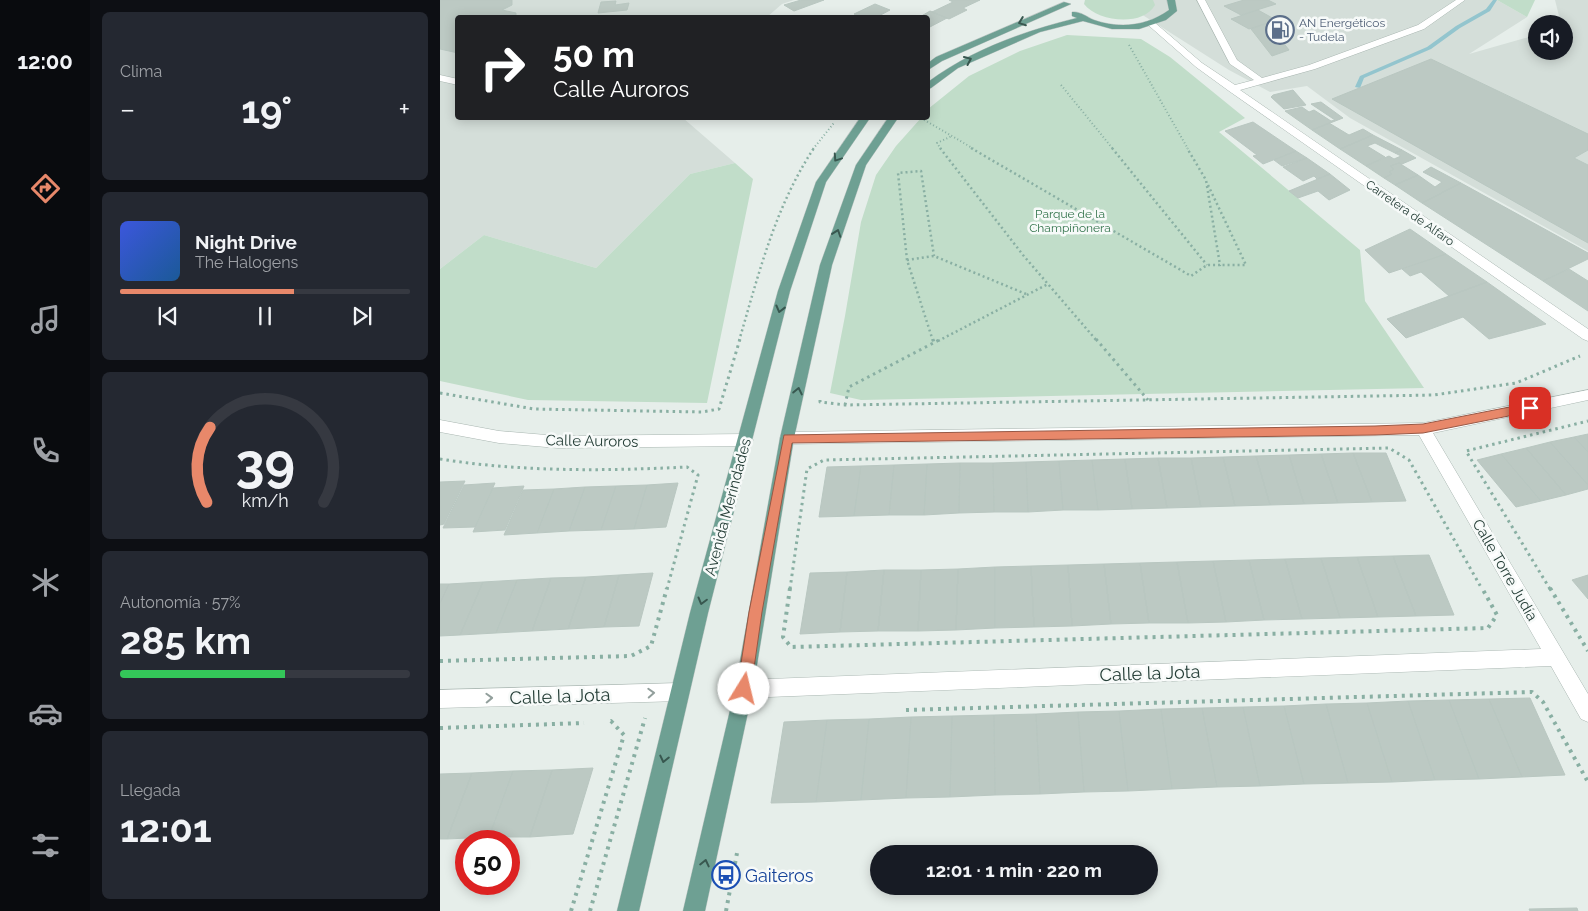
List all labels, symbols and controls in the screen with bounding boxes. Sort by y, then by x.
fuel station icon: AN Energéticos - Tudela [1265,15,1295,45]
map controls [1528,15,1573,60]
button: sound [1528,15,1573,60]
one-way arrow [1018,16,1027,26]
place label: AN Energéticos - Tudela [1299,16,1385,44]
text: 50 m [553,34,635,75]
icon: right [470,35,535,100]
text: 12:00 [17,48,73,74]
one-way arrow [963,56,972,67]
text: Clima [120,62,162,81]
text: Calle Auroros [553,76,689,102]
text: 19° [241,87,292,132]
text: − [120,93,135,126]
text: + [398,93,410,126]
one-way arrow [834,152,843,162]
icon: directions [28,171,63,206]
street label: Carretera de Alfaro [1363,177,1457,249]
park label: Parque de la Champiñonera [1029,207,1111,235]
one-way arrow [831,229,841,238]
text: Night Drive [195,231,297,253]
text: The Halogens [195,253,298,272]
icon: music [28,302,63,337]
icon: previous [154,302,182,330]
icon: pause [251,302,279,330]
icon: next [348,302,376,330]
one-way arrow [775,304,785,312]
one-way arrow [792,386,803,395]
pin [1509,387,1551,429]
icon: arrive [1516,394,1544,422]
street label: Calle Auroros [545,431,639,451]
text: 39 [235,432,295,493]
icon: phone [28,433,63,468]
street label: Avenida Merindades [701,436,755,578]
text: km/h [241,490,289,511]
street label: Calle Torre Judía [1469,516,1541,624]
icon: climate [28,565,63,600]
text: Autonomía · 57% [120,593,240,612]
one-way arrow [697,597,708,606]
text: 285 km [120,618,251,663]
street label: Calle la Jota [1099,661,1201,685]
position arrow [717,662,769,714]
street label: Calle la Jota [509,684,611,708]
one-way arrow [647,688,655,699]
one-way arrow [485,693,493,703]
icon: car [28,696,63,731]
one-way arrow [659,755,670,764]
text: Llegada [120,781,180,800]
text: 12:01 [120,806,212,851]
icon: filters [28,828,63,863]
speed limit sign: 50 [455,830,520,895]
one-way arrow [699,859,709,868]
text: 12:01 · 1 min · 220 m [926,859,1102,881]
bus stop icon: Gaiteros [711,860,741,890]
place label: Gaiteros [745,865,814,886]

